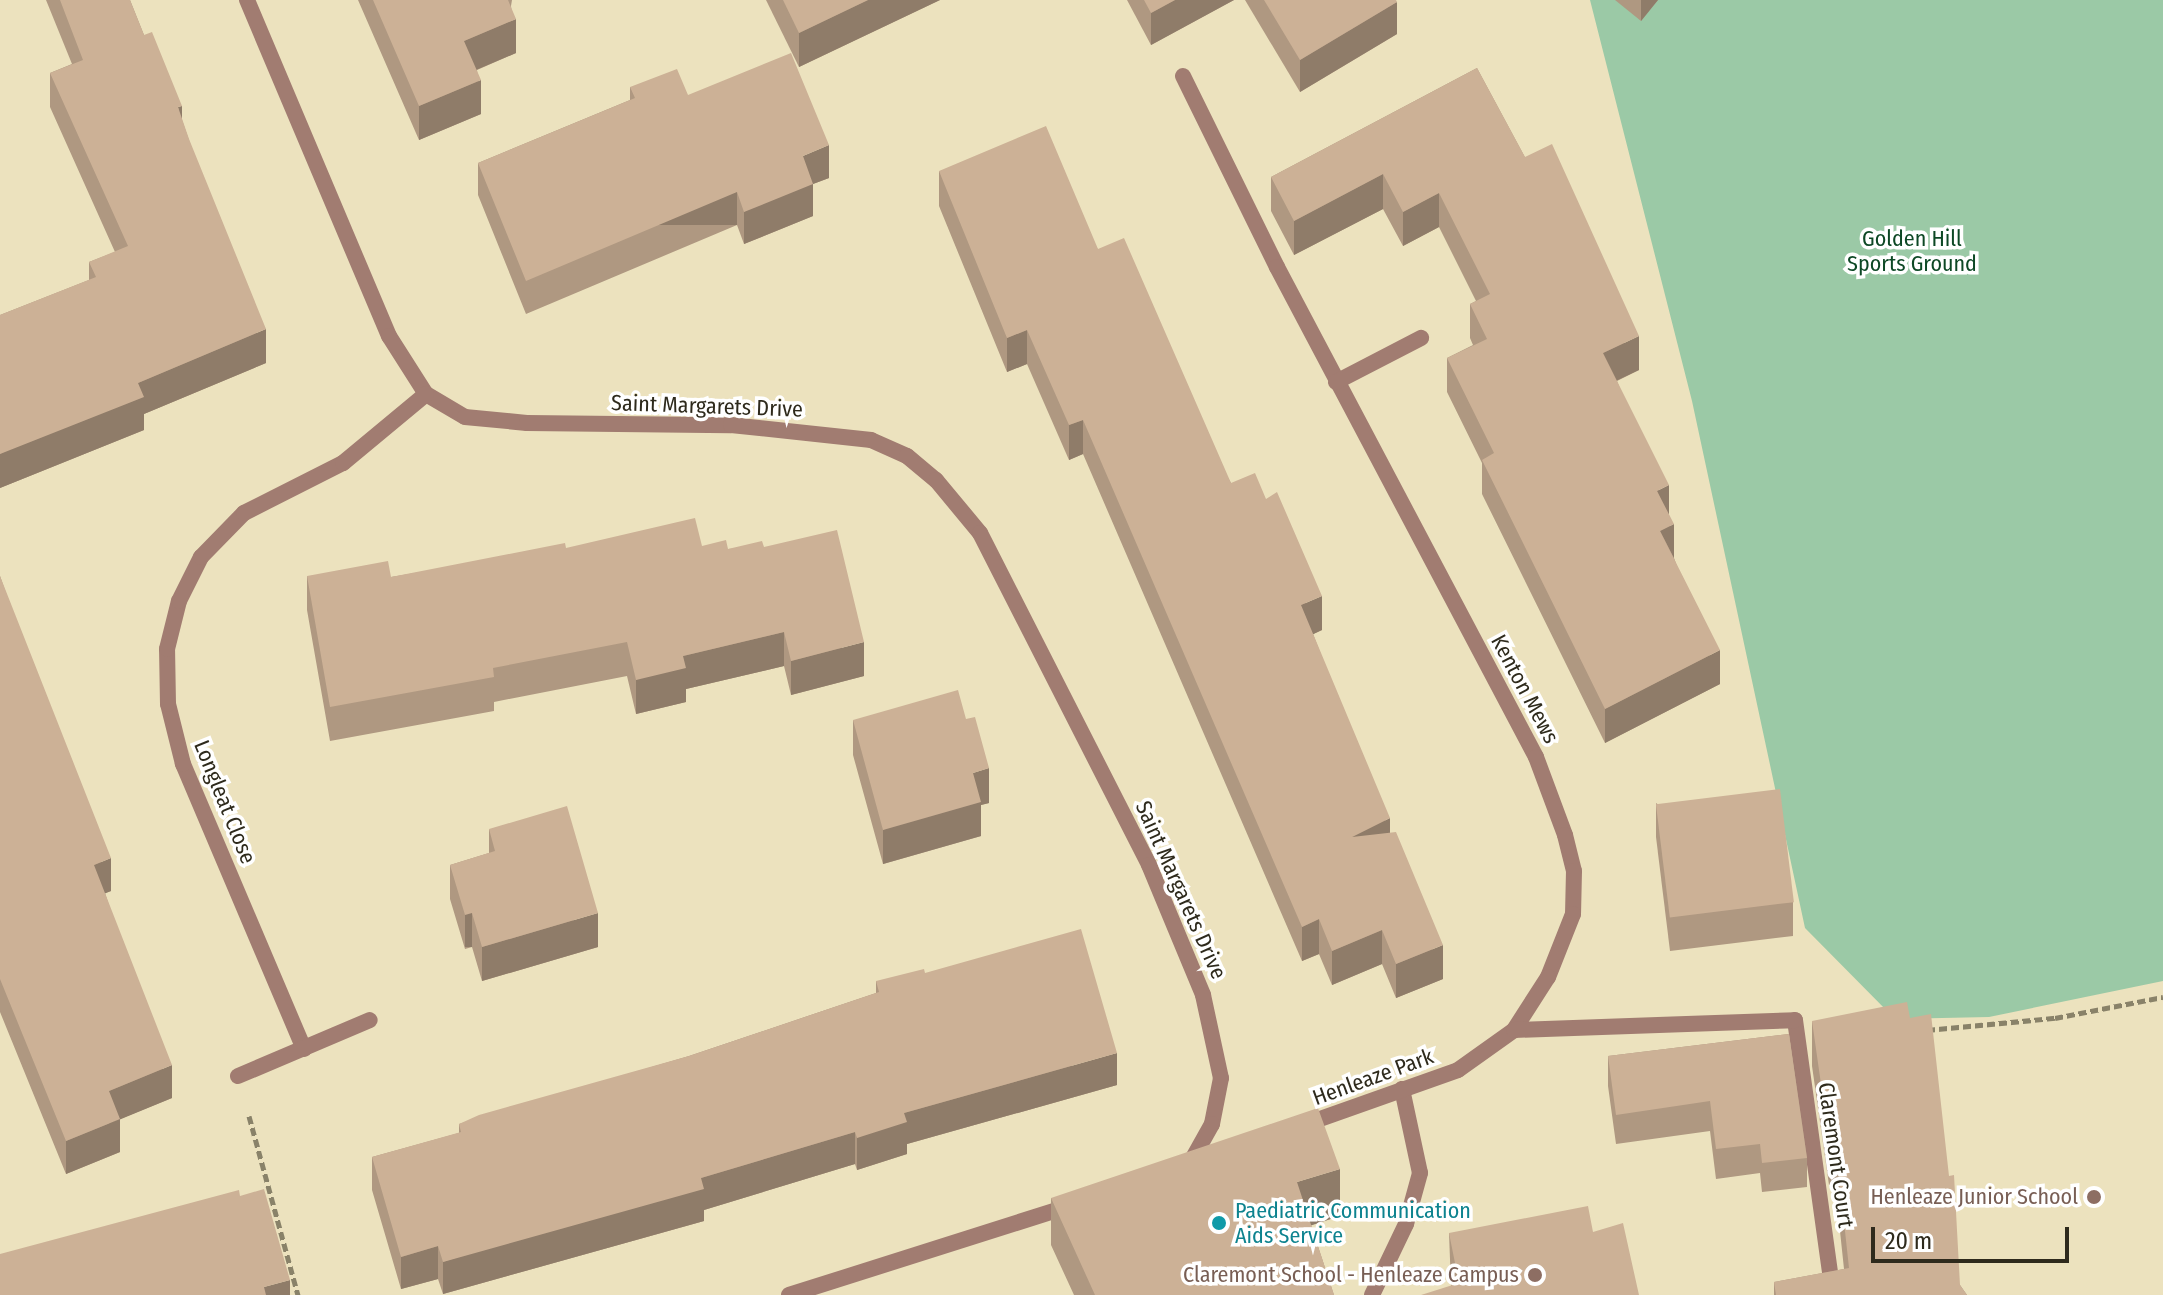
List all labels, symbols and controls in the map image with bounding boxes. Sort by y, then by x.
park label: Golden Hill Sports Ground [1847,225,1977,276]
street label: Saint Margarets Drive [611,389,803,423]
street label: Kenton Mews [1485,630,1565,748]
street label: Longleat Close [188,736,262,868]
street label: Saint Margarets Drive [1130,797,1232,983]
street label: Henleaze Park [1309,1043,1437,1111]
street label: Claremont Court [1813,1081,1859,1229]
place label: Henleaze Junior School [1871,1184,2078,1210]
marker: Henleaze Junior School [2085,1188,2103,1206]
place label: Paediatric Communication Aids Service [1235,1197,1471,1248]
scale bar [1875,1211,2073,1261]
marker: Paediatric Communication Aids Service [1210,1214,1228,1232]
text: 20 m [1885,1227,1932,1255]
place label: Claremont School - Henleaze Campus [1183,1262,1519,1288]
marker: Claremont School - Henleaze Campus [1526,1266,1544,1284]

